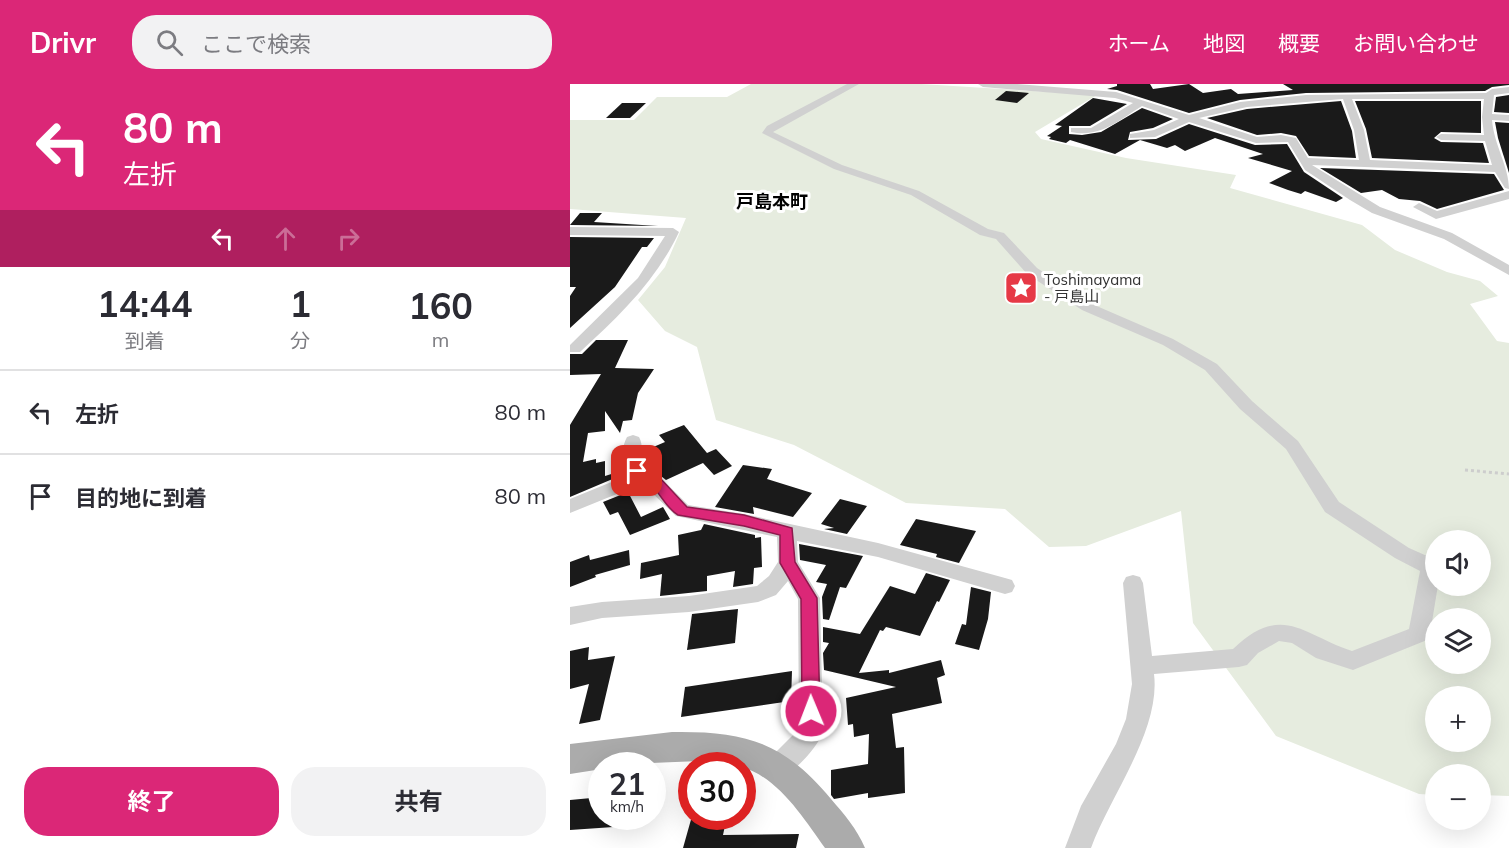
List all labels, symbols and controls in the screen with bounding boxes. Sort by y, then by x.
search box [132,15,552,69]
text: Drivr [30,25,96,60]
icon: search [153,26,186,59]
text: ここで検索 [201,30,311,58]
text: ホーム [1108,30,1170,56]
text: 地図 [1203,30,1245,56]
text: 概要 [1278,30,1320,56]
text: お問い合わせ [1353,30,1479,56]
text: 80 m [123,101,223,154]
icon: left [24,108,102,186]
text: 左折 [123,157,177,191]
district label: 戸島本町 [736,190,808,213]
icon: left [206,222,239,255]
icon: ahead [269,222,302,255]
icon: right [332,222,365,255]
place icon: Toshimayama - 戸島山 [1003,270,1039,306]
place label: Toshimayama - 戸島山 [1044,270,1141,306]
text: 14:44 [97,281,192,326]
text: 1 [289,281,311,326]
text: 160 [408,283,473,328]
text: m [432,327,449,352]
text: 到着 [125,328,165,353]
text: 分 [290,328,310,353]
icon: left [24,396,57,429]
text: 80 m [495,398,546,426]
text: 左折 [75,400,119,428]
pin [611,445,662,496]
icon: arrive [620,454,653,487]
icon: arrive [24,480,57,513]
text: 80 m [495,482,546,510]
text: 目的地に到着 [75,484,207,512]
map controls [1425,530,1491,830]
button: sound [1425,530,1491,596]
button: layers [1425,608,1491,674]
position arrow [779,679,843,743]
button: + [1425,686,1491,752]
speed limit sign: 30 [678,752,756,830]
button: − [1425,764,1491,830]
text: 21 [609,765,645,803]
button: 終了 [24,767,279,836]
button: 共有 [291,767,546,836]
text: km/h [610,797,644,816]

